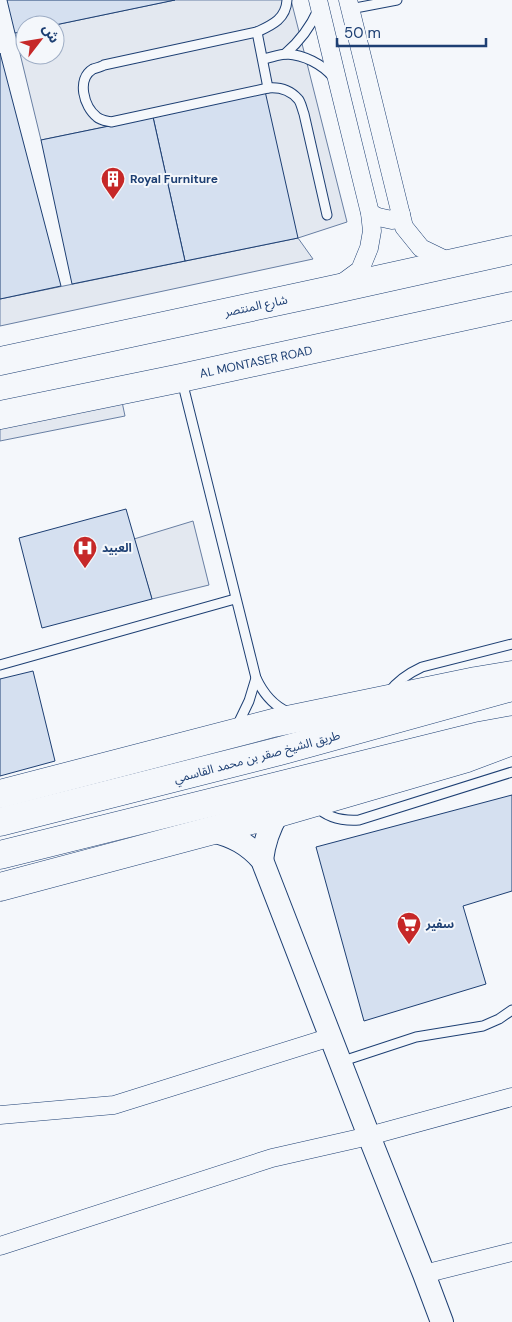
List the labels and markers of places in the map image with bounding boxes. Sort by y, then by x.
building icon: Royal Furniture [100,166,126,200]
place label: Royal Furniture [130,171,218,187]
hospital icon: العبيد [72,535,98,569]
place label: العبيد [102,540,132,556]
supermarket icon: سفير [396,911,422,945]
place label: سفير [425,916,454,932]

